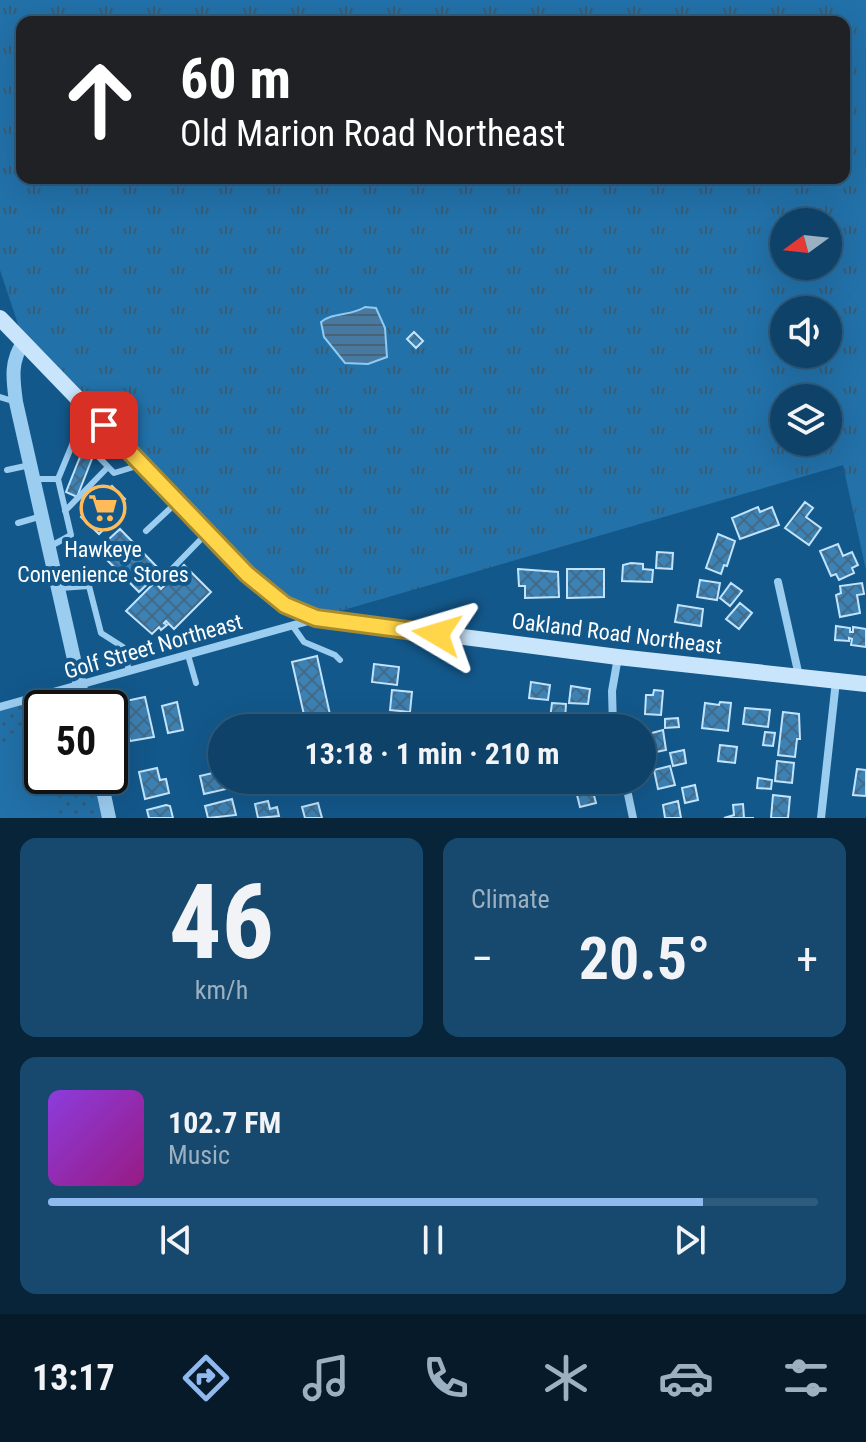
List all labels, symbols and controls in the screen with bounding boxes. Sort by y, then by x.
text: 60 m [180,46,291,112]
icon: ahead [48,48,152,152]
text: Old Marion Road Northeast [180,113,565,155]
north arrow [770,208,842,280]
map controls [770,208,842,456]
button: sound [770,296,842,368]
button: layers [770,384,842,456]
pin [70,391,138,459]
icon: arrive [82,403,126,447]
supermarket icon: Hawkeye Convenience Stores [79,484,127,532]
place label: Hawkeye Convenience Stores [17,537,189,587]
position arrow [395,592,479,676]
street label: Oakland Road Northeast [510,608,723,659]
street label: Golf Street Northeast [61,609,245,684]
speed limit sign: 50 [24,690,128,794]
text: 13:18 · 1 min · 210 m [305,736,559,771]
text: 46 [169,862,274,983]
text: Climate [471,884,550,914]
text: 20.5° [579,923,710,994]
text: − [471,933,493,985]
text: + [796,933,818,985]
text: km/h [195,975,248,1005]
text: 102.7 FM [168,1105,281,1140]
text: Music [168,1140,230,1170]
icon: previous [154,1218,198,1262]
icon: pause [411,1218,455,1262]
icon: next [668,1218,712,1262]
icon: directions [178,1350,234,1406]
icon: music [298,1350,354,1406]
icon: phone [418,1350,474,1406]
icon: climate [538,1350,594,1406]
icon: car [658,1350,714,1406]
icon: filters [778,1350,834,1406]
text: 13:17 [32,1357,115,1399]

